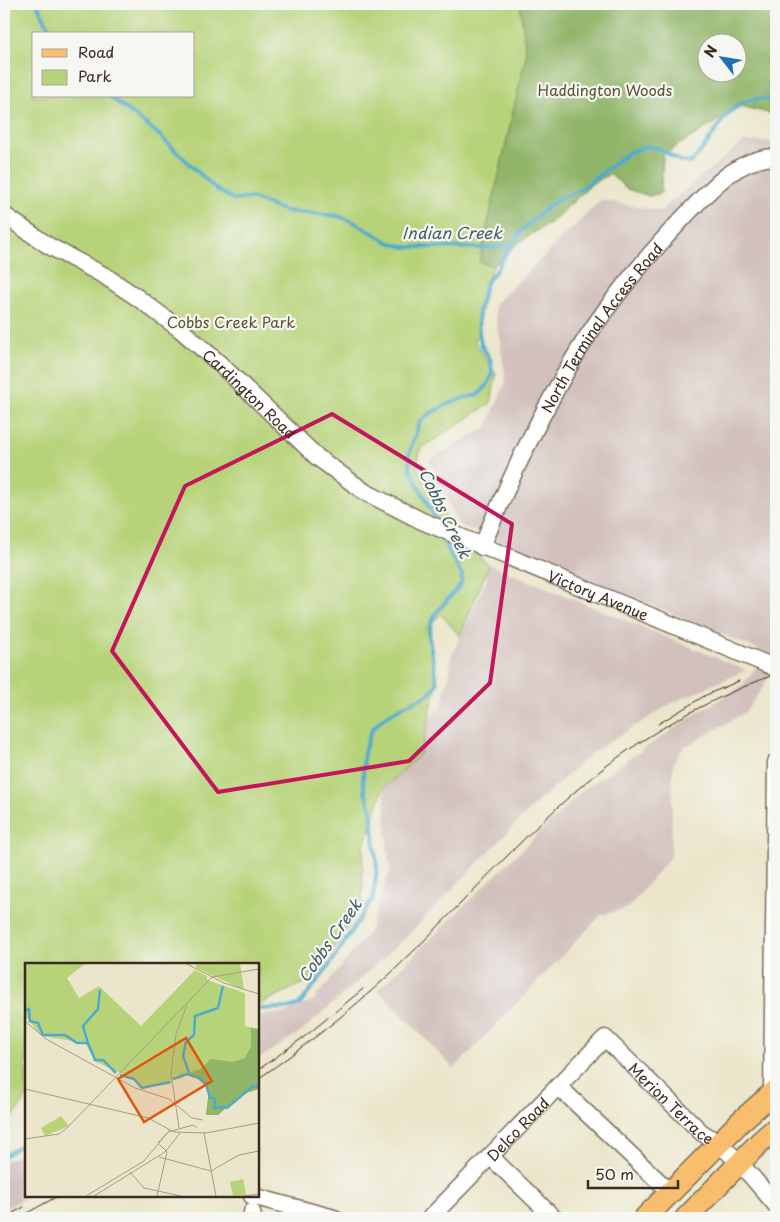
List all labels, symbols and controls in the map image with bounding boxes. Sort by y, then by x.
legend [32,32,195,98]
north arrow [698,32,748,82]
text: Road [78,40,114,63]
text: N [699,41,722,61]
text: Park [78,64,112,87]
park label: Haddington Woods [538,78,673,101]
water label: Indian Creek [402,220,503,244]
street label: North Terminal Access Road [534,237,668,416]
park label: Cobbs Creek Park [167,310,295,333]
street label: Cardington Road [198,343,302,443]
water label: Cobbs Creek [414,464,479,563]
street label: Victory Avenue [545,563,652,625]
water label: Cobbs Creek [291,892,367,987]
inset map [25,963,259,1197]
street label: Merion Terrace [624,1056,719,1149]
street label: Delco Road [481,1091,554,1166]
scale bar [588,1157,678,1189]
text: 50 m [595,1162,634,1185]

